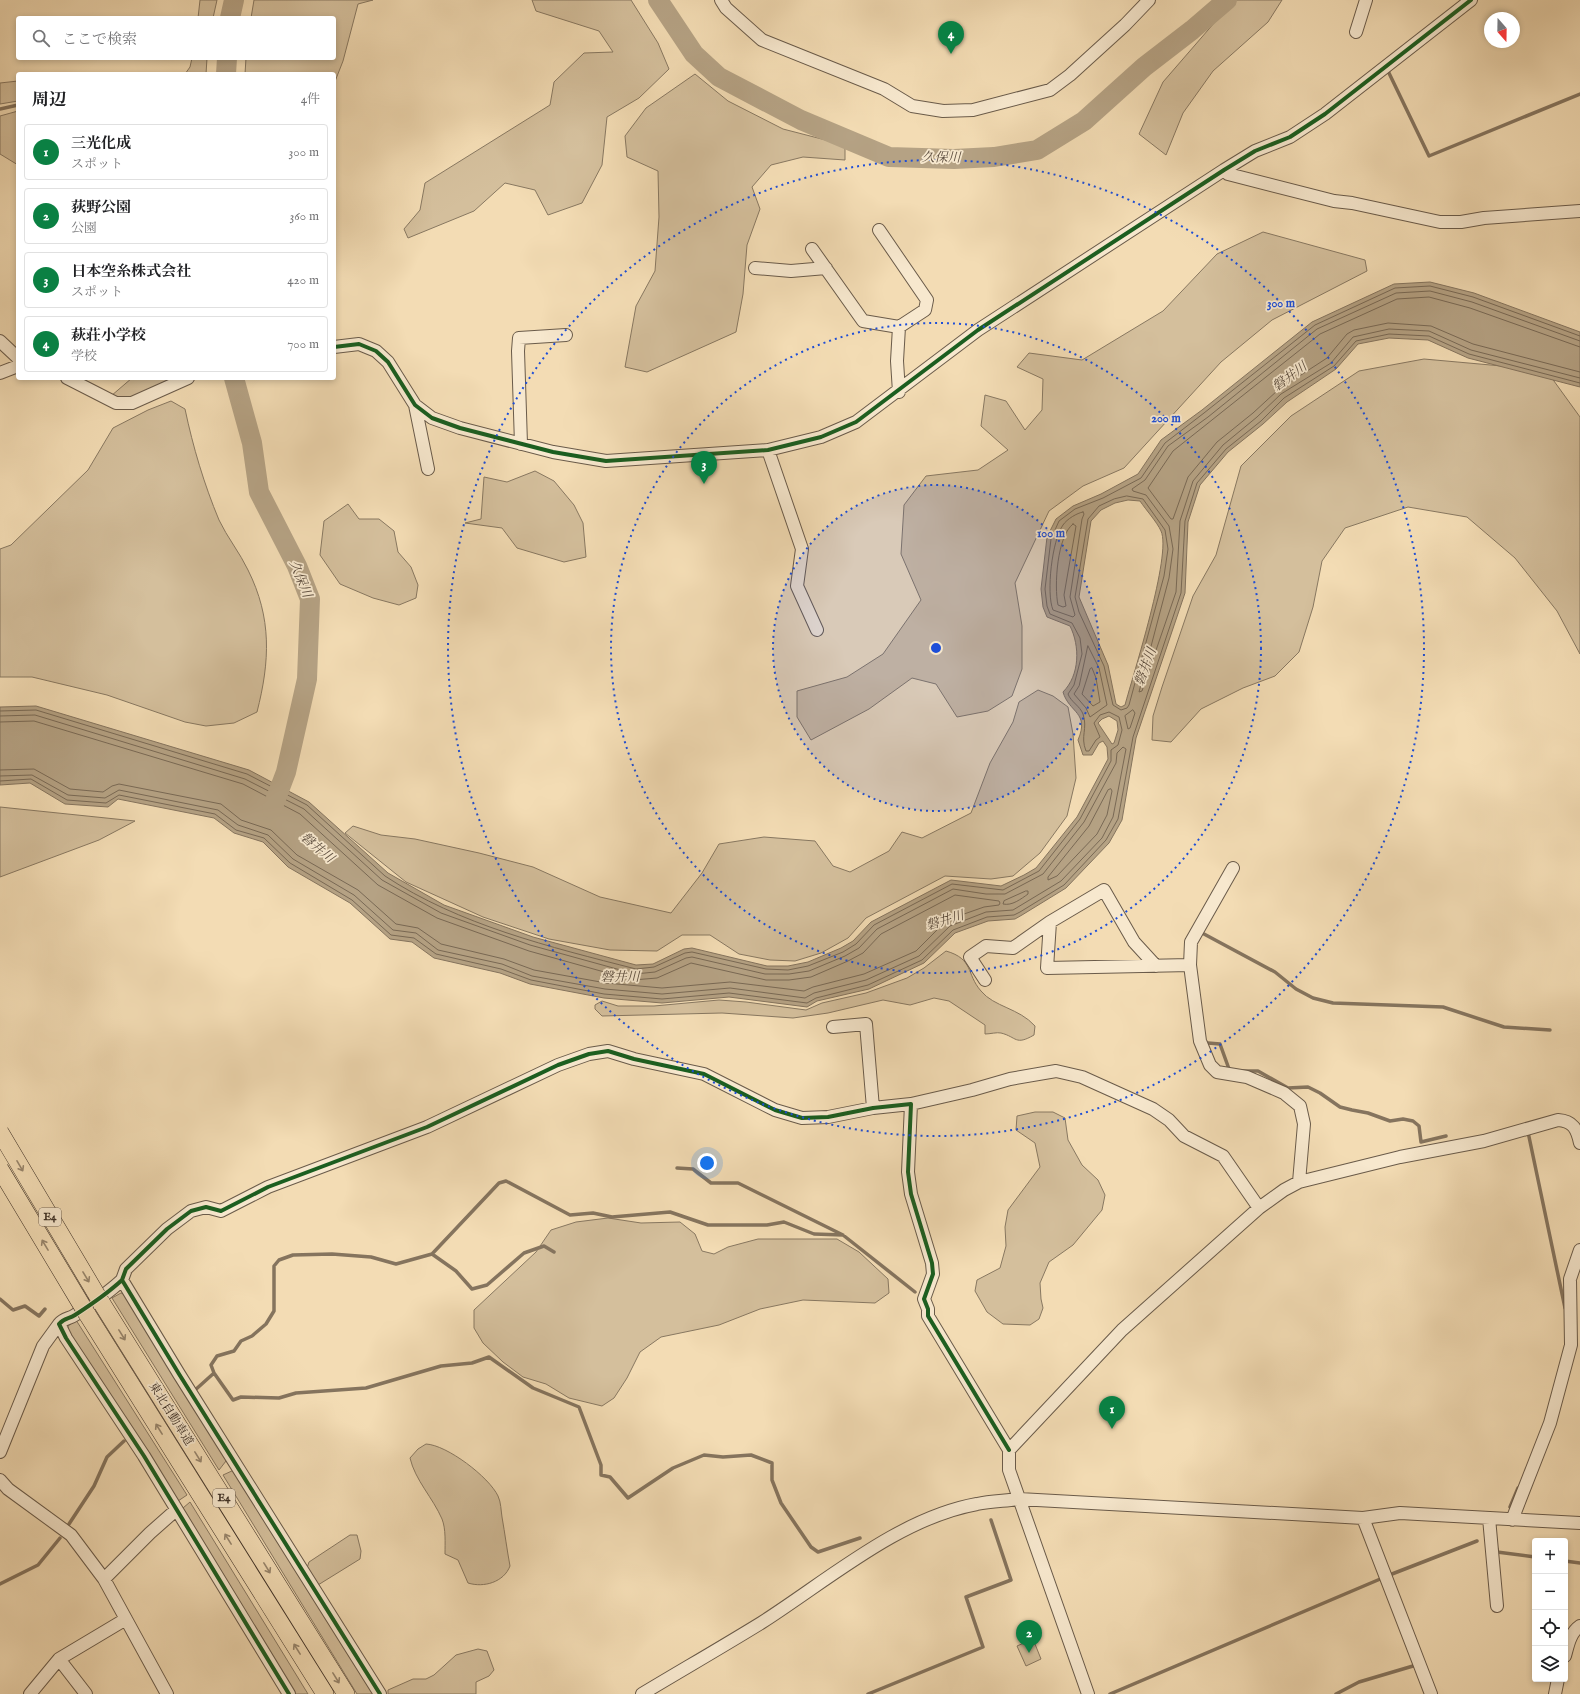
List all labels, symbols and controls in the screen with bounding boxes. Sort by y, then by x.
north arrow [1484,12,1520,48]
search box [16,16,336,60]
pin: 4 [938,21,964,54]
icon: search [30,27,52,49]
text: ここで検索 [62,30,137,49]
text: 周辺 [32,90,66,111]
text: 4件 [301,91,320,108]
text: 三光化成 [71,134,131,153]
text: 1 [44,144,48,161]
text: 300 m [288,144,319,161]
water label: 久保川 [921,149,963,167]
text: スポット [71,156,123,173]
text: 荻野公園 [71,198,131,217]
text: 2 [43,208,49,225]
text: 360 m [289,208,319,225]
text: 公園 [71,220,97,237]
text: 日本空糸株式会社 [71,262,191,281]
text: 3 [44,272,48,289]
text: 420 m [287,272,319,289]
text: スポット [71,284,123,301]
text: 300 m [1267,296,1296,311]
text: 萩荘小学校 [71,326,146,345]
text: 4 [43,336,49,353]
text: 700 m [287,336,319,353]
text: 学校 [71,348,97,365]
water label: 磐井川 [1269,357,1312,396]
text: 200 m [1151,411,1181,426]
pin: 3 [691,451,717,484]
text: 100 m [1037,526,1066,541]
water label: 久保川 [285,558,316,602]
centre of rings [929,641,943,655]
water label: 磐井川 [1131,644,1161,688]
water label: 磐井川 [297,829,339,868]
water label: 磐井川 [924,907,968,935]
water label: 磐井川 [600,969,641,986]
your location [697,1153,717,1173]
one-way arrow [16,1160,24,1172]
road number: E4 [39,1208,61,1226]
one-way arrow [40,1239,48,1251]
one-way arrow [83,1271,91,1283]
one-way arrow [118,1329,126,1340]
street label: 東北自動車道 [146,1379,196,1449]
pin: 1 [1099,1396,1125,1429]
one-way arrow [154,1423,162,1435]
one-way arrow [195,1451,203,1463]
road number: E4 [213,1489,235,1507]
one-way arrow [224,1534,232,1545]
map controls [1532,1538,1568,1682]
button: + [1532,1538,1568,1574]
one-way arrow [264,1562,272,1574]
button: − [1532,1574,1568,1610]
button: locate [1532,1610,1568,1646]
pin: 2 [1016,1620,1042,1653]
one-way arrow [293,1644,301,1655]
button: layers [1532,1646,1568,1682]
one-way arrow [332,1672,340,1683]

